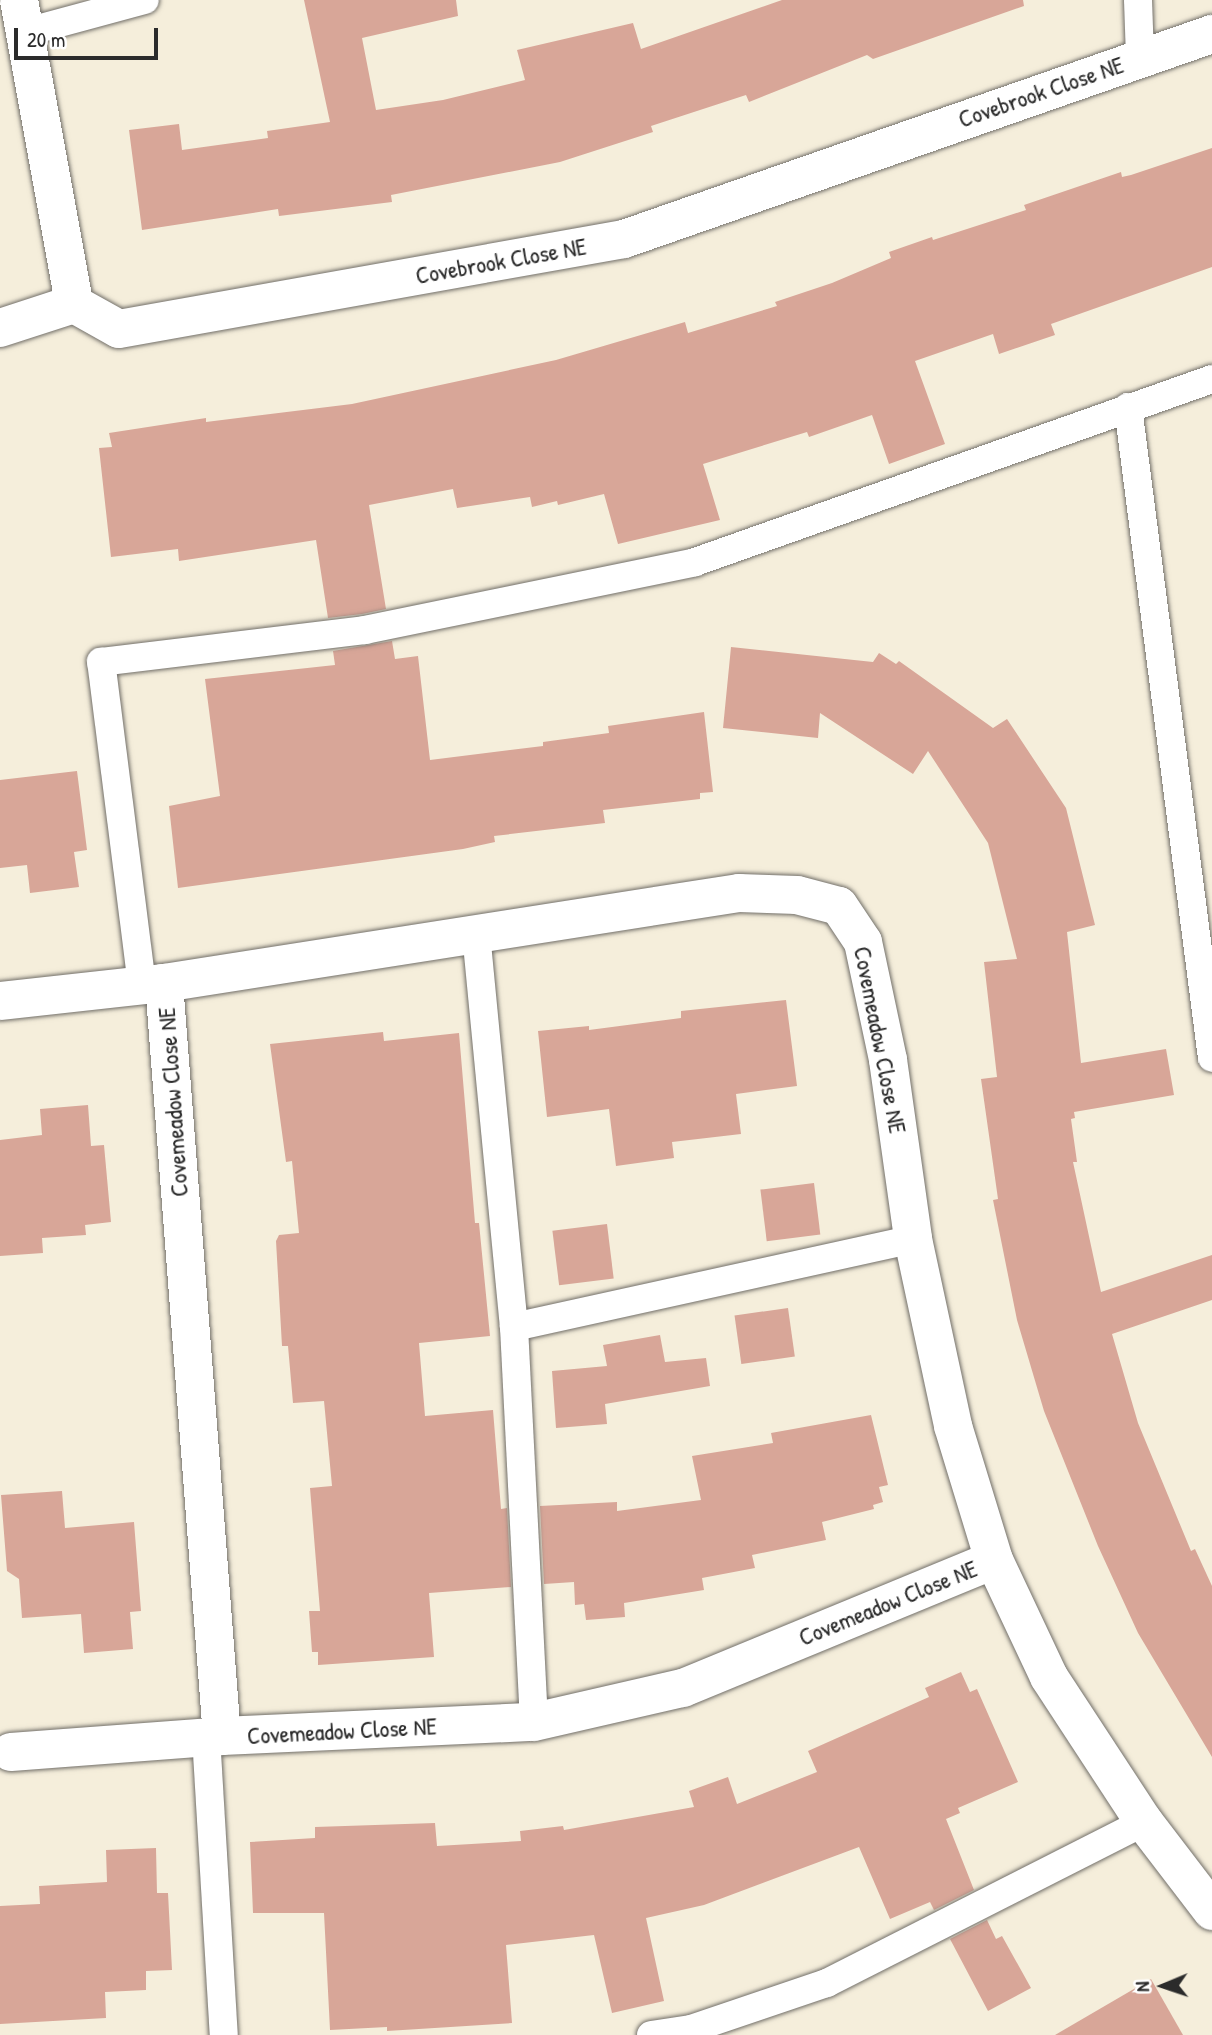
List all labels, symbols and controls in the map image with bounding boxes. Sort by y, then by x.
scale bar [18,14,161,58]
text: 20 m [27,25,65,54]
street label: Covebrook Close NE [955,50,1127,134]
street label: Covebrook Close NE [413,232,589,290]
street label: Covemeadow Close NE [848,944,912,1136]
street label: Covemeadow Close NE [152,1006,194,1198]
street label: Covemeadow Close NE [795,1554,981,1652]
street label: Covemeadow Close NE [246,1712,438,1750]
north arrow [1128,1951,1198,2021]
text: N [1129,1981,1155,1992]

